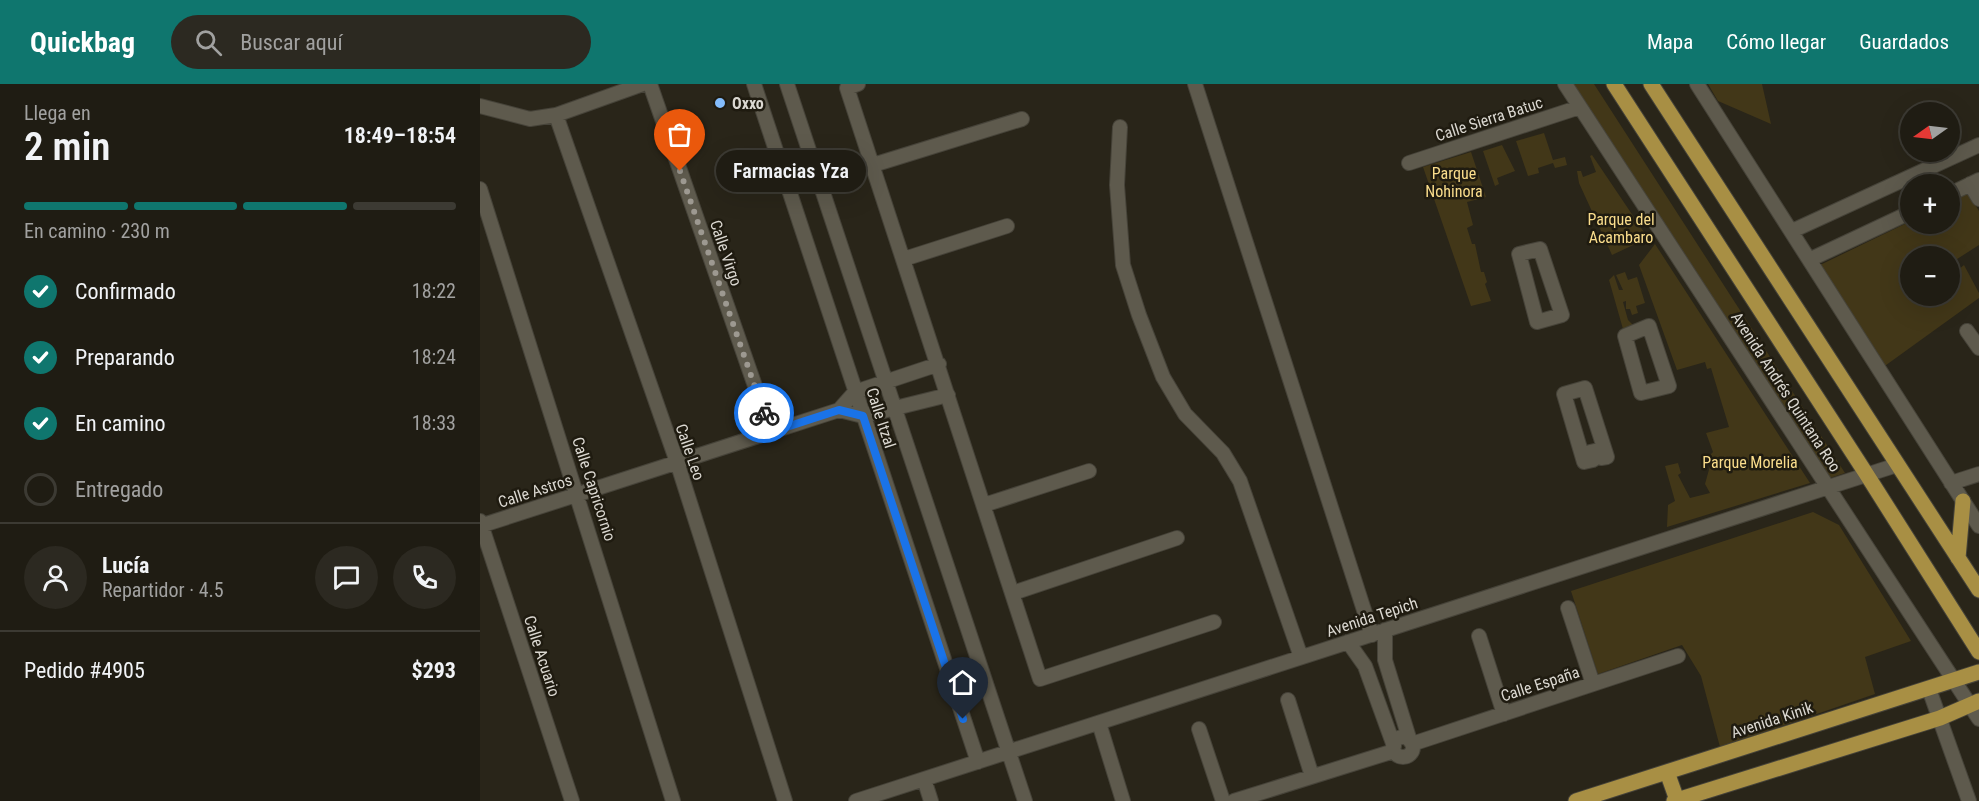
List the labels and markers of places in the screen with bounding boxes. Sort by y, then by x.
place label: Oxxo [732,94,764,113]
marker: Oxxo [713,96,727,110]
pin [654,109,705,171]
callout: Farmacias Yza [716,150,866,192]
pin [937,657,988,719]

